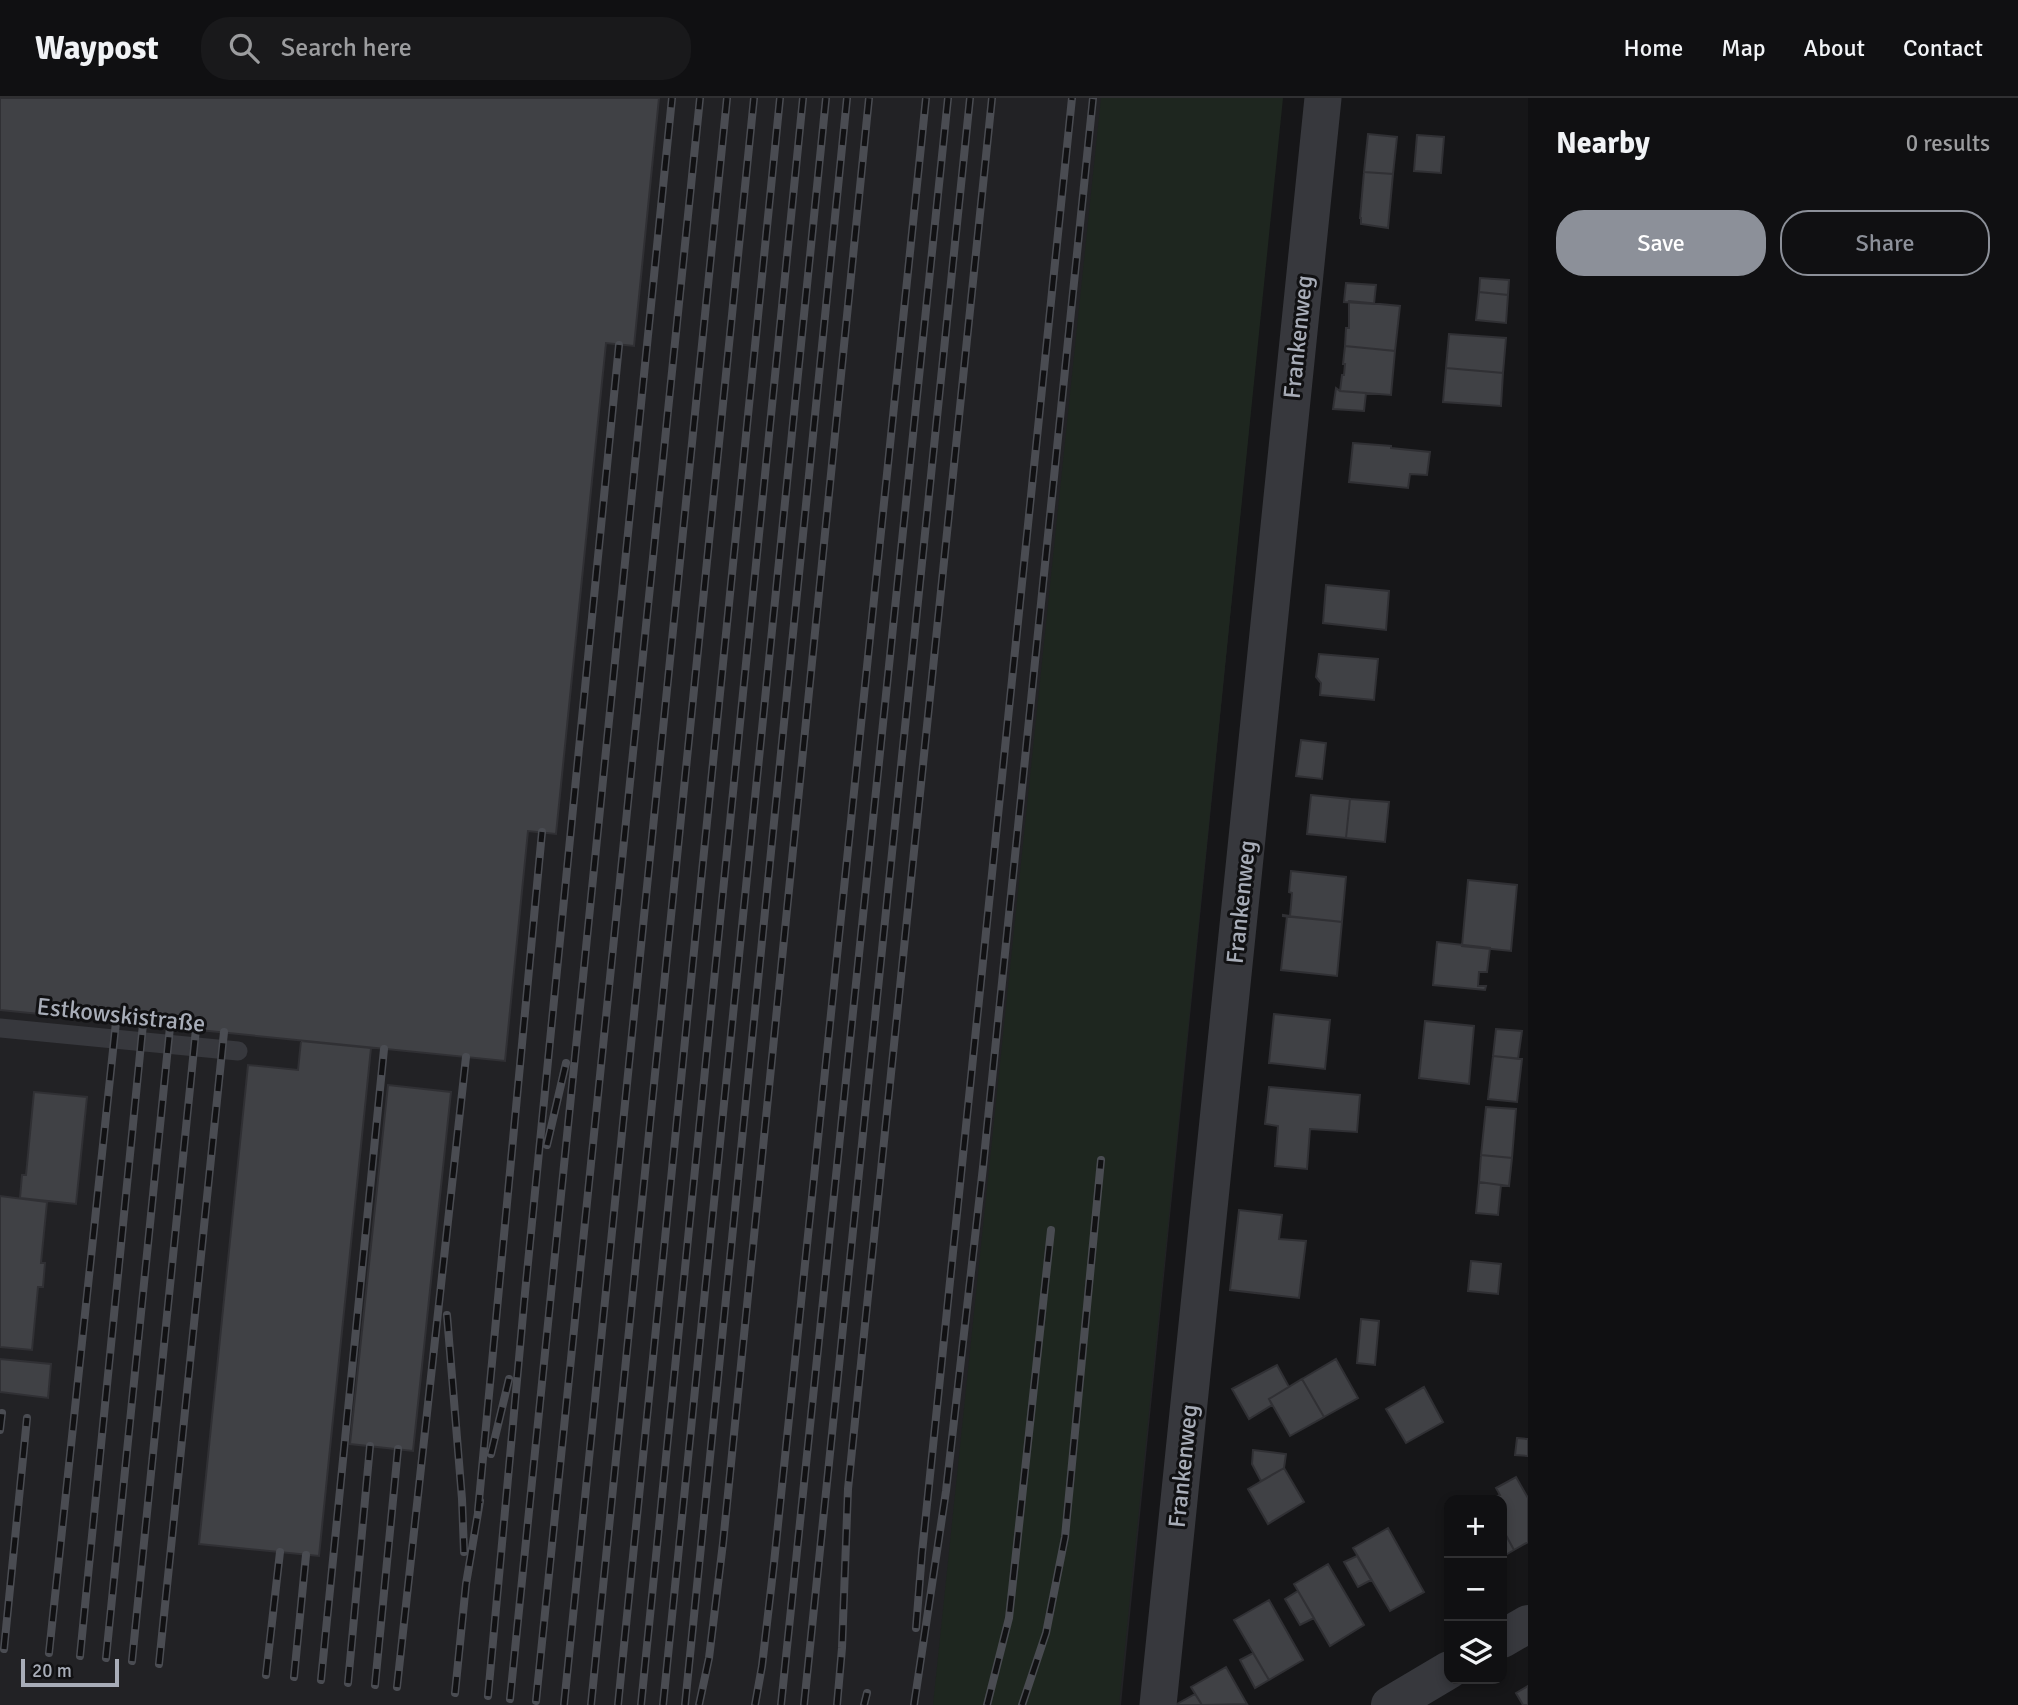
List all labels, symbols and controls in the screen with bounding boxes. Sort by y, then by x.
search box [201,17,691,80]
text: Waypost [35,28,159,69]
icon: search [225,29,263,67]
text: Search here [281,32,412,64]
text: Home [1623,33,1683,63]
text: Map [1721,33,1766,63]
text: About [1804,33,1865,63]
text: Contact [1903,33,1983,63]
text: Nearby [1556,125,1650,162]
text: 0 results [1906,129,1990,158]
button: Save [1556,210,1766,276]
button: Share [1780,210,1990,276]
street label: Frankenweg [1277,274,1319,400]
street label: Frankenweg [1220,839,1262,965]
street label: Estkowskistraße [35,991,207,1039]
street label: Frankenweg [1162,1403,1204,1529]
map controls [1444,1495,1507,1684]
button: + [1444,1495,1507,1558]
button: − [1444,1558,1507,1621]
button: layers [1444,1621,1507,1684]
scale bar [21,1656,119,1688]
text: 20 m [32,1659,72,1683]

